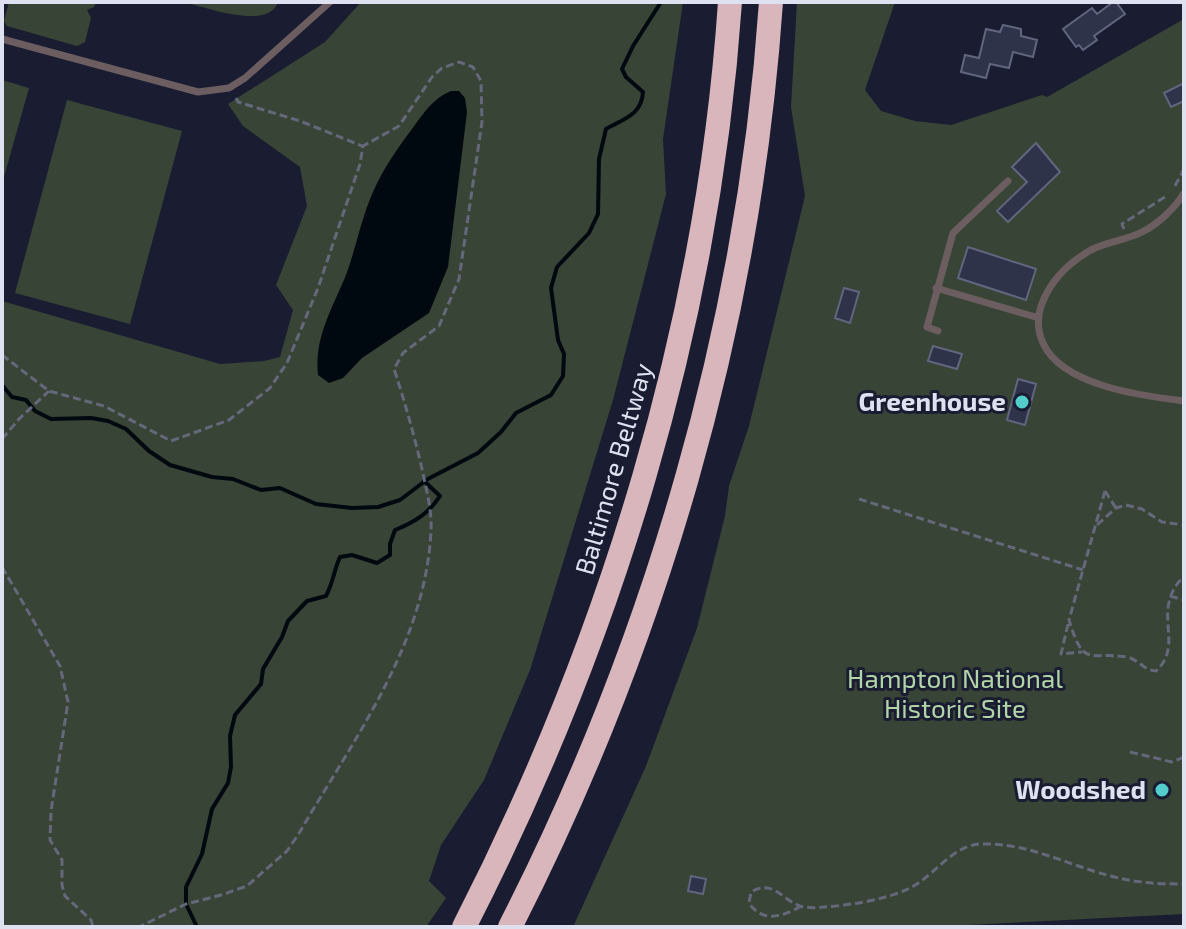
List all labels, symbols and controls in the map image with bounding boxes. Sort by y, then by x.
street label: Baltimore Beltway [568,359,658,578]
place label: Greenhouse [858,385,1006,416]
marker: Greenhouse [1013,393,1031,411]
park label: Hampton National Historic Site [847,662,1063,723]
place label: Woodshed [1015,773,1146,804]
marker: Woodshed [1153,781,1171,799]

